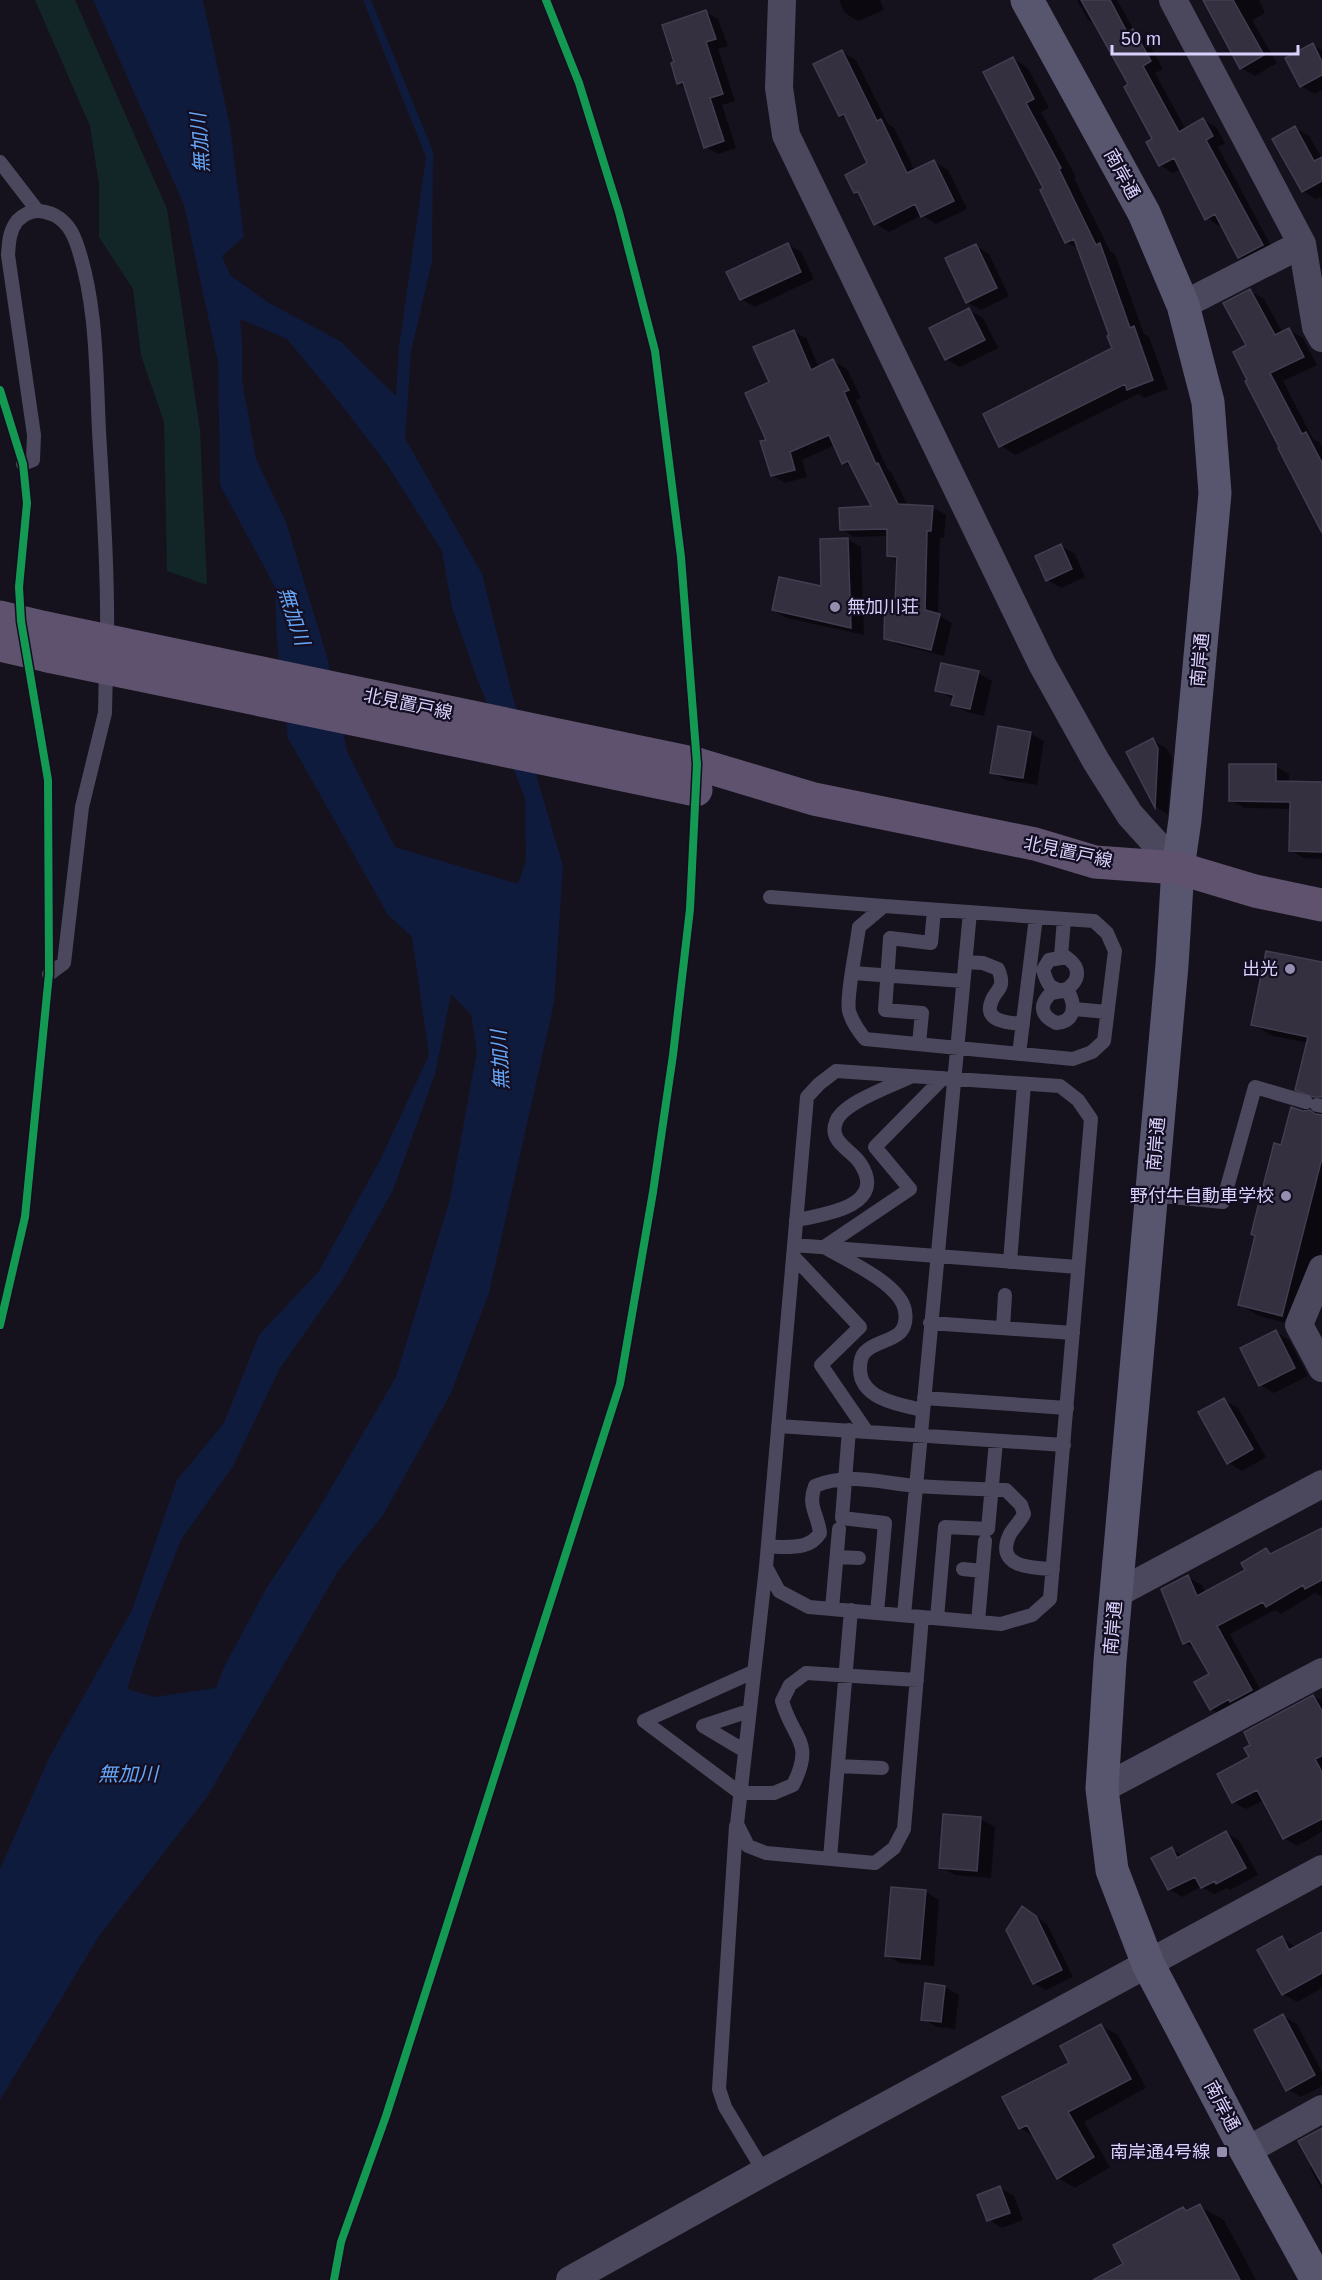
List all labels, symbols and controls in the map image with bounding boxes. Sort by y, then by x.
scale bar [1112,18,1298,56]
text: 50 m [1121,29,1161,49]
water label: 無加川 [187,110,213,174]
street label: 南岸通 [1100,146,1144,202]
water label: 無加川 [274,584,314,650]
place label: 無加川荘 [847,597,919,617]
marker: 無加川荘 [828,600,842,614]
street label: 南岸通 [1188,632,1212,688]
street label: 北見置戸線 [362,685,454,723]
street label: 北見置戸線 [1022,833,1114,871]
place label: 出光 [1242,959,1278,979]
marker: 出光 [1283,962,1297,976]
water label: 無加川 [487,1027,513,1091]
street label: 南岸通 [1144,1116,1168,1172]
place label: 野付牛自動車学校 [1130,1186,1274,1206]
marker: 野付牛自動車学校 [1279,1189,1293,1203]
street label: 南岸通 [1101,1600,1125,1656]
water label: 無加川 [98,1763,160,1785]
street label: 南岸通 [1200,2077,1244,2135]
place label: 南岸通4号線 [1110,2142,1210,2162]
marker: 南岸通4号線 [1215,2145,1229,2159]

